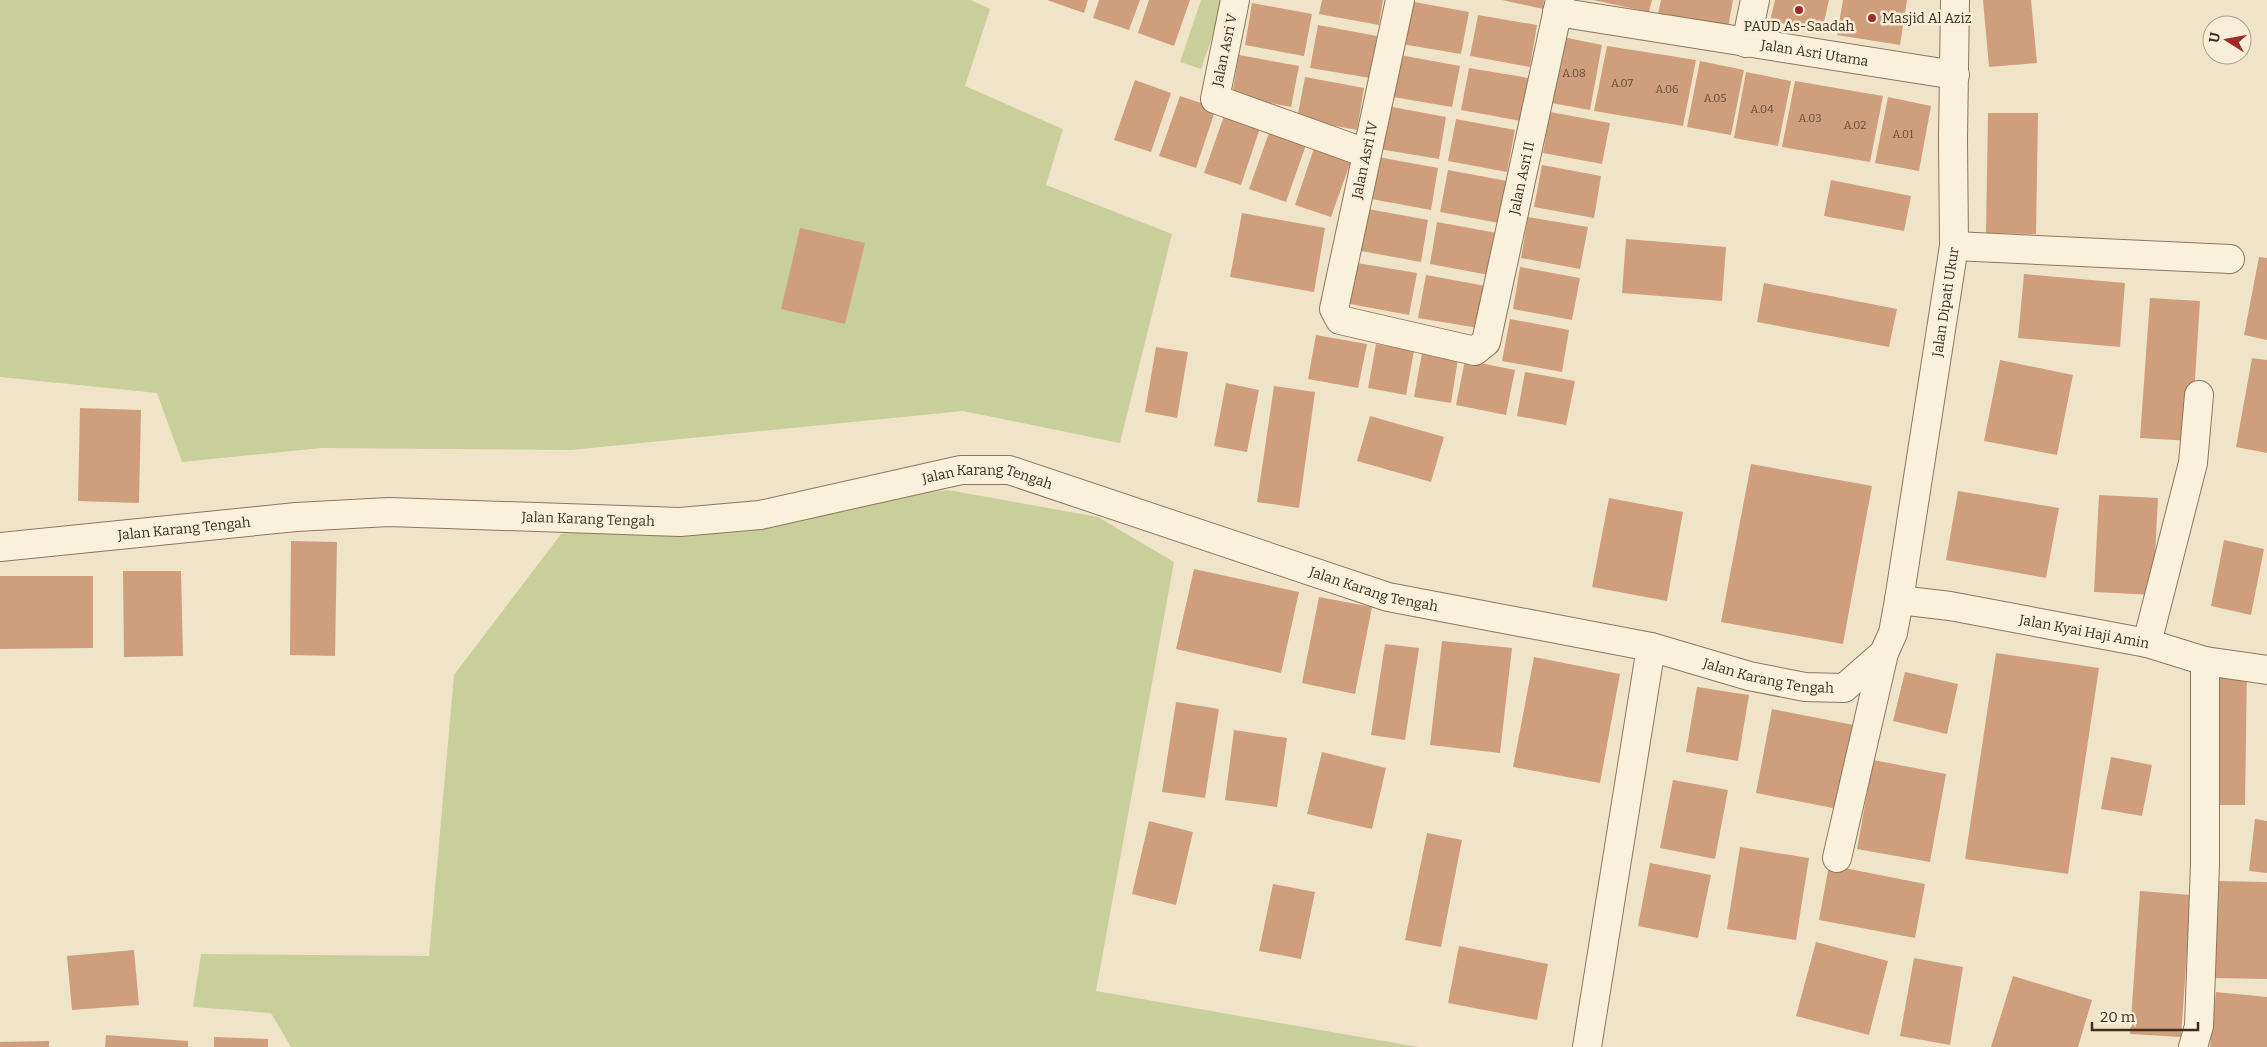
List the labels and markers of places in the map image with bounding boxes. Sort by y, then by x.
marker: PAUD As-Saadah [1793,4,1805,16]
place label: Masjid Al Aziz [1882,10,1972,27]
marker: Masjid Al Aziz [1866,12,1878,24]
place label: PAUD As-Saadah [1744,18,1855,35]

